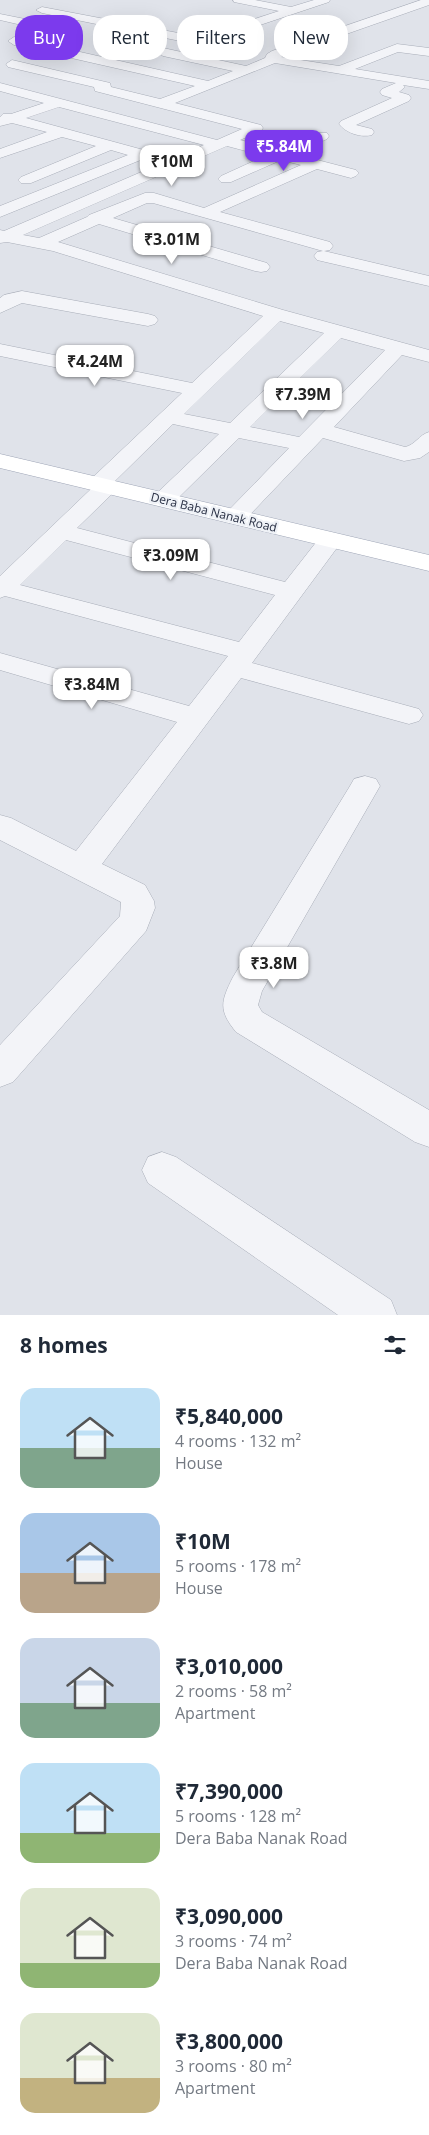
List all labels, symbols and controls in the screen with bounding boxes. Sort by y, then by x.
chip: Buy [15,15,83,60]
chip: Rent [93,15,167,60]
chip: Filters [177,15,264,60]
chip: New [274,15,348,60]
pin: ₹5.84M [243,130,325,172]
text: ₹5.84M [256,135,312,157]
pin: ₹10M [142,144,202,187]
text: ₹10M [151,150,193,172]
pin: ₹3.01M [131,222,213,265]
text: ₹3.01M [144,228,200,250]
pin: ₹4.24M [54,344,136,387]
text: ₹4.24M [67,350,123,372]
pin: ₹7.39M [262,378,344,420]
text: ₹7.39M [275,383,331,405]
street label: Dera Baba Nanak Road [149,488,279,536]
pin: ₹3.09M [130,538,212,581]
text: ₹3.09M [143,544,199,566]
pin: ₹3.84M [51,668,133,710]
text: ₹3.84M [64,673,120,695]
pin: ₹3.8M [239,946,309,989]
text: ₹3.8M [250,952,298,974]
text: 8 homes [20,1331,108,1359]
icon: filters [381,1331,409,1359]
text: ₹5,840,000 [175,1402,283,1430]
icon: home [60,1408,120,1468]
text: 4 rooms · 132 m² [175,1430,301,1452]
text: House [175,1452,223,1474]
text: ₹10M [175,1527,231,1555]
icon: home [60,1533,120,1593]
text: 5 rooms · 178 m² [175,1555,301,1577]
text: House [175,1577,223,1599]
text: ₹3,010,000 [175,1652,283,1680]
icon: home [60,1658,120,1718]
text: 2 rooms · 58 m² [175,1680,292,1702]
text: Apartment [175,1702,255,1724]
text: ₹7,390,000 [175,1777,283,1805]
icon: home [60,1783,120,1843]
text: 5 rooms · 128 m² [175,1805,301,1827]
text: Dera Baba Nanak Road [175,1827,348,1849]
text: ₹3,090,000 [175,1902,283,1930]
icon: home [60,1908,120,1968]
text: 3 rooms · 74 m² [175,1930,292,1952]
text: Dera Baba Nanak Road [175,1952,348,1974]
text: ₹3,800,000 [175,2027,283,2055]
icon: home [60,2033,120,2093]
text: 3 rooms · 80 m² [175,2055,292,2077]
text: Apartment [175,2077,255,2099]

